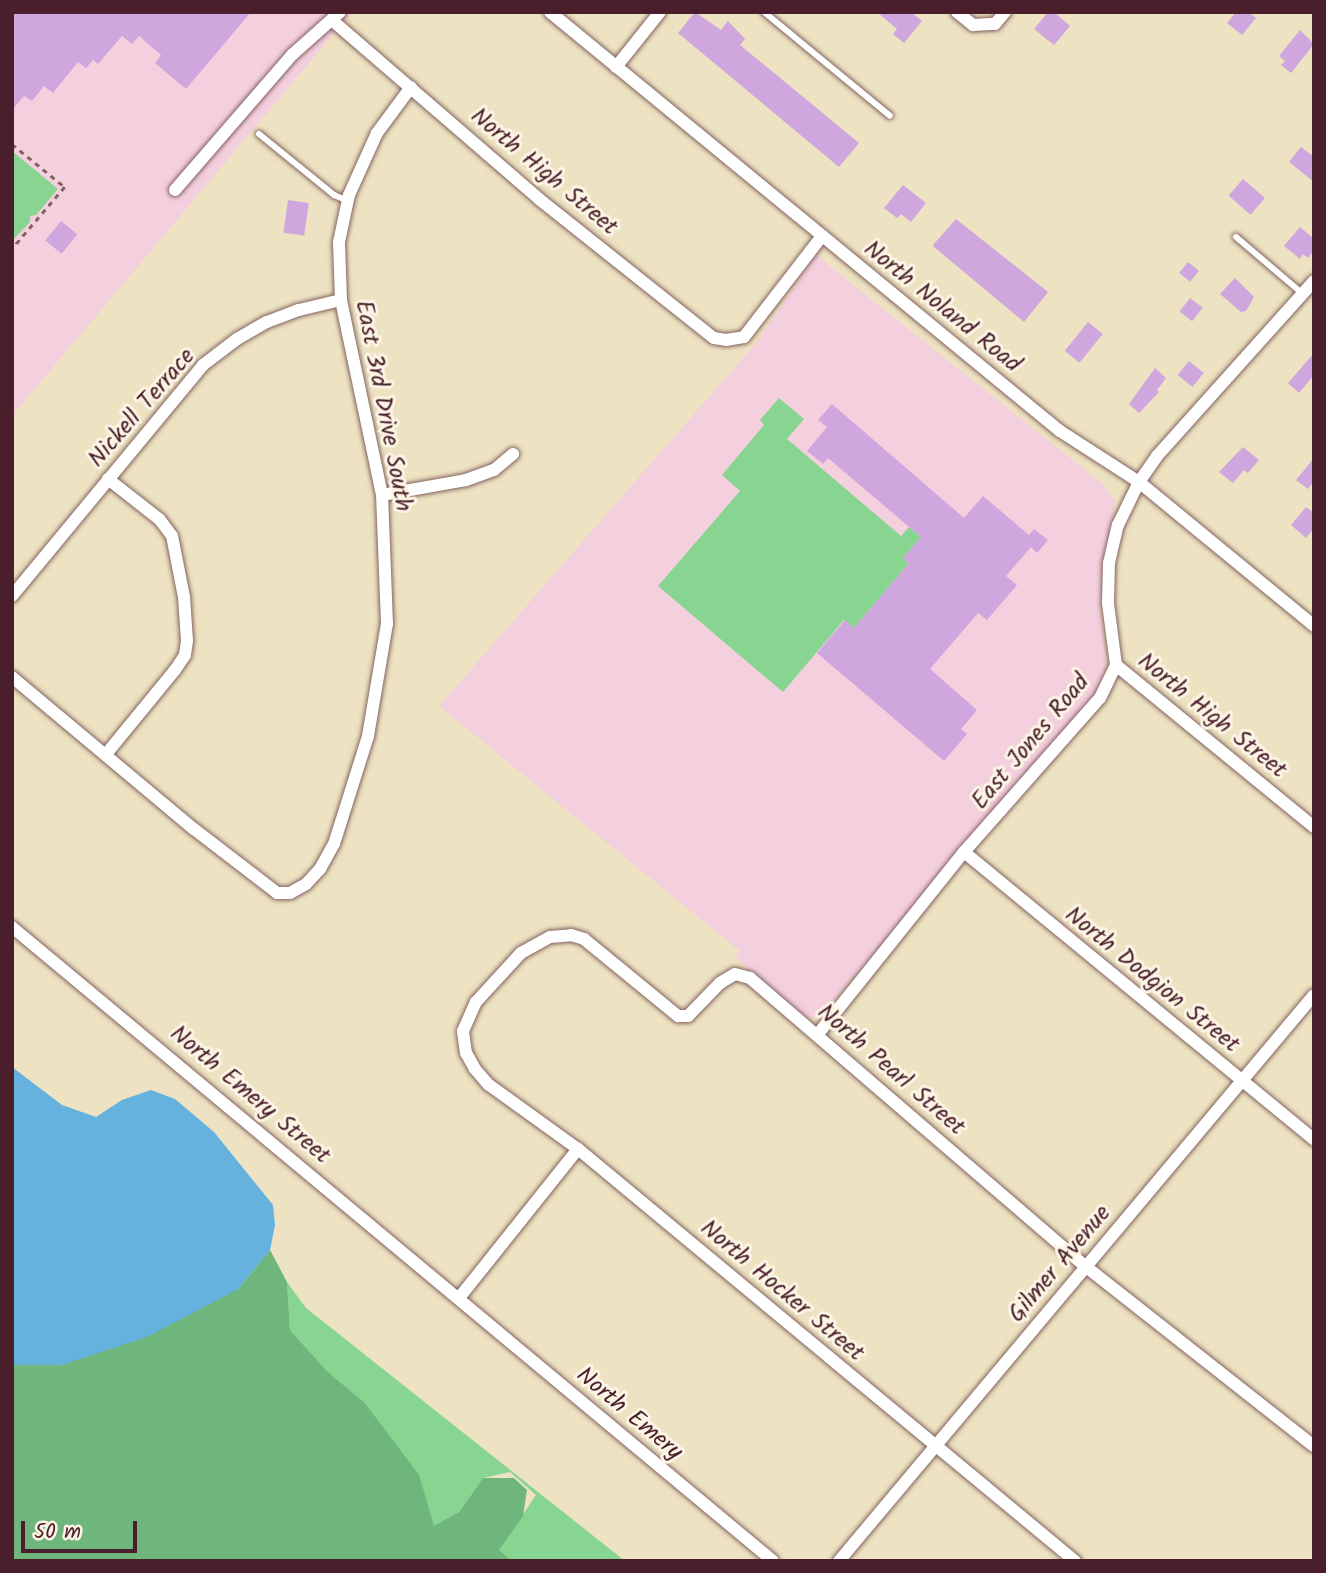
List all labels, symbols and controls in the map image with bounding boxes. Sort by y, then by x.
street label: North High Street [465,102,623,242]
street label: North Noland Road [858,235,1026,379]
street label: East 3rd Drive South [348,298,418,514]
street label: Nickell Terrace [82,343,202,473]
street label: North High Street [1132,647,1292,785]
street label: East Jones Road [966,668,1096,816]
street label: North Dodgion Street [1059,901,1245,1059]
street label: North Pearl Street [811,998,971,1142]
street label: North Emery Street [164,1020,336,1170]
street label: Gilmer Avenue [1003,1199,1117,1329]
street label: North Hocker Street [694,1214,870,1368]
street label: North Emery [570,1361,688,1467]
scale bar [24,1506,140,1550]
text: 50 m [34,1516,81,1549]

